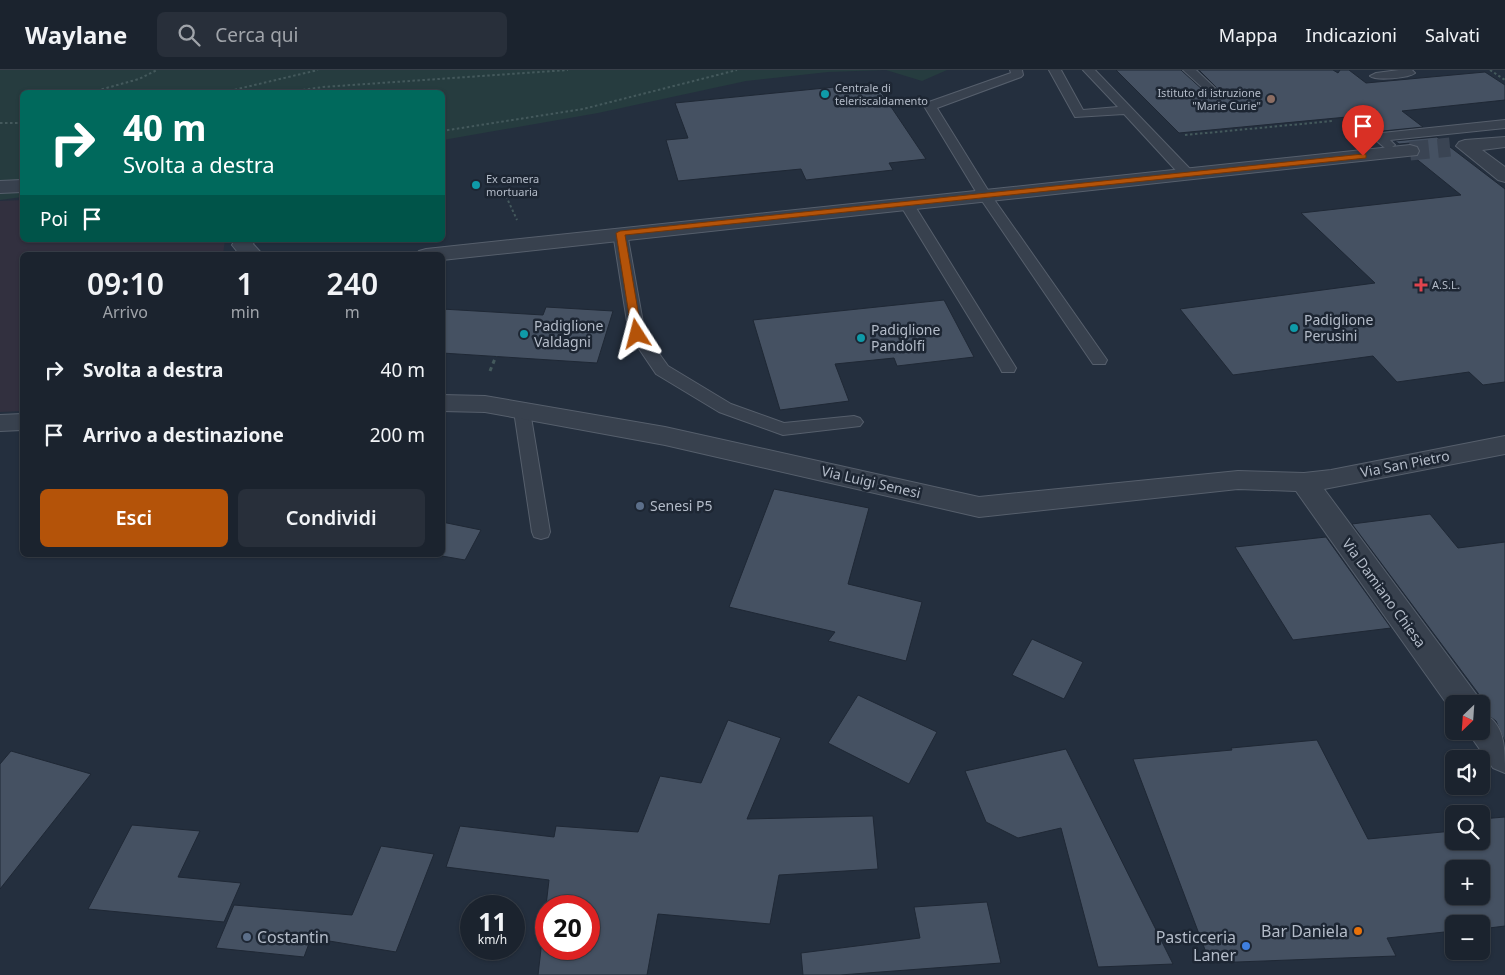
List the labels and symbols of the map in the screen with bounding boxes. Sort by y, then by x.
place label: Centrale di teleriscaldamento [835,80,928,108]
place label: Istituto di istruzione "Marie Curie" [1157,85,1261,113]
marker: Centrale di teleriscaldamento [819,88,831,100]
marker: Istituto di istruzione "Marie Curie" [1265,93,1277,105]
pin [1342,105,1384,156]
place label: Ex camera mortuaria [486,171,539,199]
marker: Ex camera mortuaria [470,179,482,191]
place label: A.S.L. [1432,277,1460,292]
marker: A.S.L. [1414,278,1428,292]
position arrow [610,307,662,359]
place label: Padiglione Perusini [1304,310,1374,345]
place label: Padiglione Valdagni [534,316,604,351]
place label: Padiglione Pandolfi [871,320,941,355]
marker: Padiglione Perusini [1288,322,1300,334]
marker: Padiglione Valdagni [518,328,530,340]
marker: Padiglione Pandolfi [855,332,867,344]
street label: Via San Pietro [1359,446,1451,481]
street label: Via Luigi Senesi [820,461,923,502]
place label: Senesi P5 [650,496,713,515]
marker: Senesi P5 [634,500,646,512]
street label: Via Damiano Chiesa [1338,534,1430,651]
north arrow [1445,695,1490,740]
speed limit sign: 20 [535,895,600,960]
place label: Bar Daniela [1261,920,1348,942]
marker: Bar Daniela [1352,925,1364,937]
place label: Costantin [257,926,329,948]
place label: Pasticceria Laner [1156,926,1236,966]
marker: Costantin [241,931,253,943]
marker: Pasticceria Laner [1240,940,1252,952]

